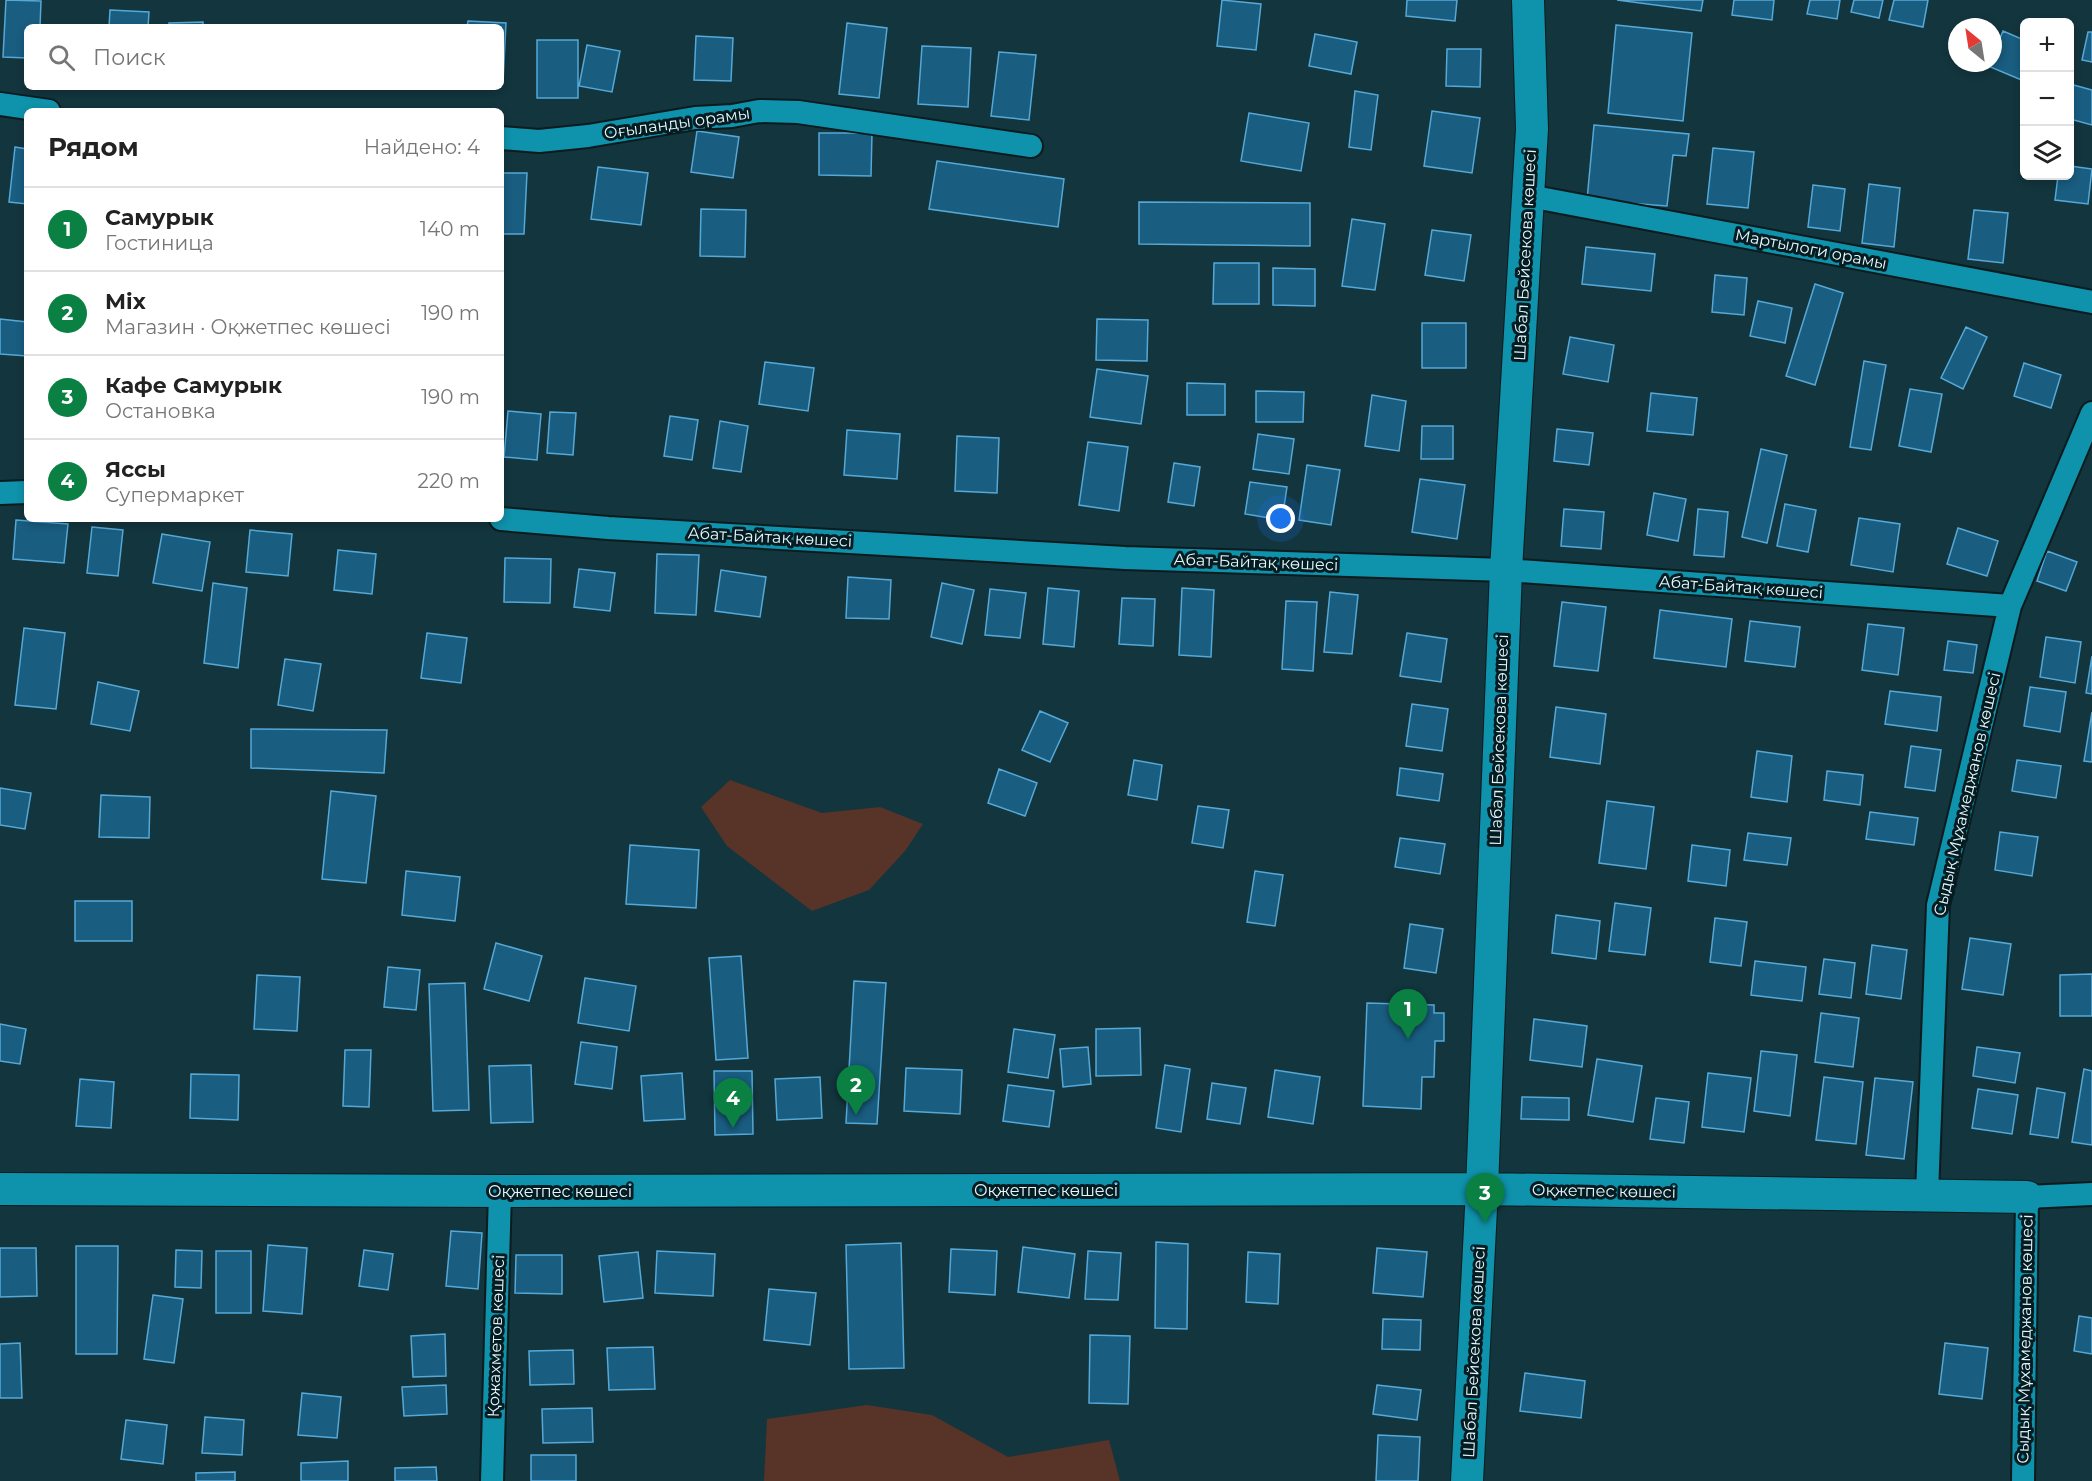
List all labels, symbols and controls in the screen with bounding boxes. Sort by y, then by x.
north arrow [1948,18,2002,72]
map controls [2020,18,2074,180]
button: + [2020,18,2074,72]
search box [24,24,504,90]
icon: search [45,41,78,74]
text: Поиск [93,44,165,71]
button: − [2020,72,2074,126]
street label: Оғыланды орамы [603,103,751,143]
button: layers [2020,126,2074,180]
text: Рядом [48,131,139,163]
text: Найдено: 4 [364,135,480,159]
street label: Шабал Бейсекова көшесі [1510,149,1540,361]
text: Самурык [105,204,214,231]
text: 1 [64,217,71,241]
text: 140 m [420,217,480,241]
street label: Мартылоги орамы [1733,225,1889,273]
text: Гостиница [105,231,214,255]
text: Mix [105,288,146,315]
text: 2 [62,301,73,325]
text: 190 m [421,301,480,325]
text: Магазин · Оқжетпес көшесі [105,315,391,339]
text: Кафе Самурык [105,372,282,399]
text: 3 [62,385,73,409]
text: 190 m [421,385,480,409]
text: Остановка [105,399,216,423]
text: Яссы [105,456,166,483]
text: 4 [61,469,74,493]
text: 220 m [418,469,480,493]
text: Супермаркет [105,483,244,507]
your location [1266,504,1295,533]
street label: Абат-Байтақ көшесі [687,523,853,551]
street label: Абат-Байтақ көшесі [1173,550,1339,574]
street label: Абат-Байтақ көшесі [1658,572,1824,602]
street label: Шабал Бейсекова көшесі [1486,634,1512,846]
street label: Сыдық Мұхамеджанов көшесі [1930,670,2004,918]
pin: 1 [1388,990,1428,1039]
pin: 2 [836,1066,876,1115]
pin: 4 [714,1078,752,1128]
pin: 3 [1466,1174,1504,1223]
street label: Оқжетпес көшесі [1532,1180,1676,1202]
street label: Оқжетпес көшесі [974,1181,1118,1200]
street label: Оқжетпес көшесі [488,1182,632,1201]
street label: Сыдық Мұхамеджанов көшесі [2013,1214,2037,1464]
street label: Шабал Бейсекова көшесі [1459,1246,1489,1458]
street label: Қожахметов көшесі [484,1254,508,1418]

